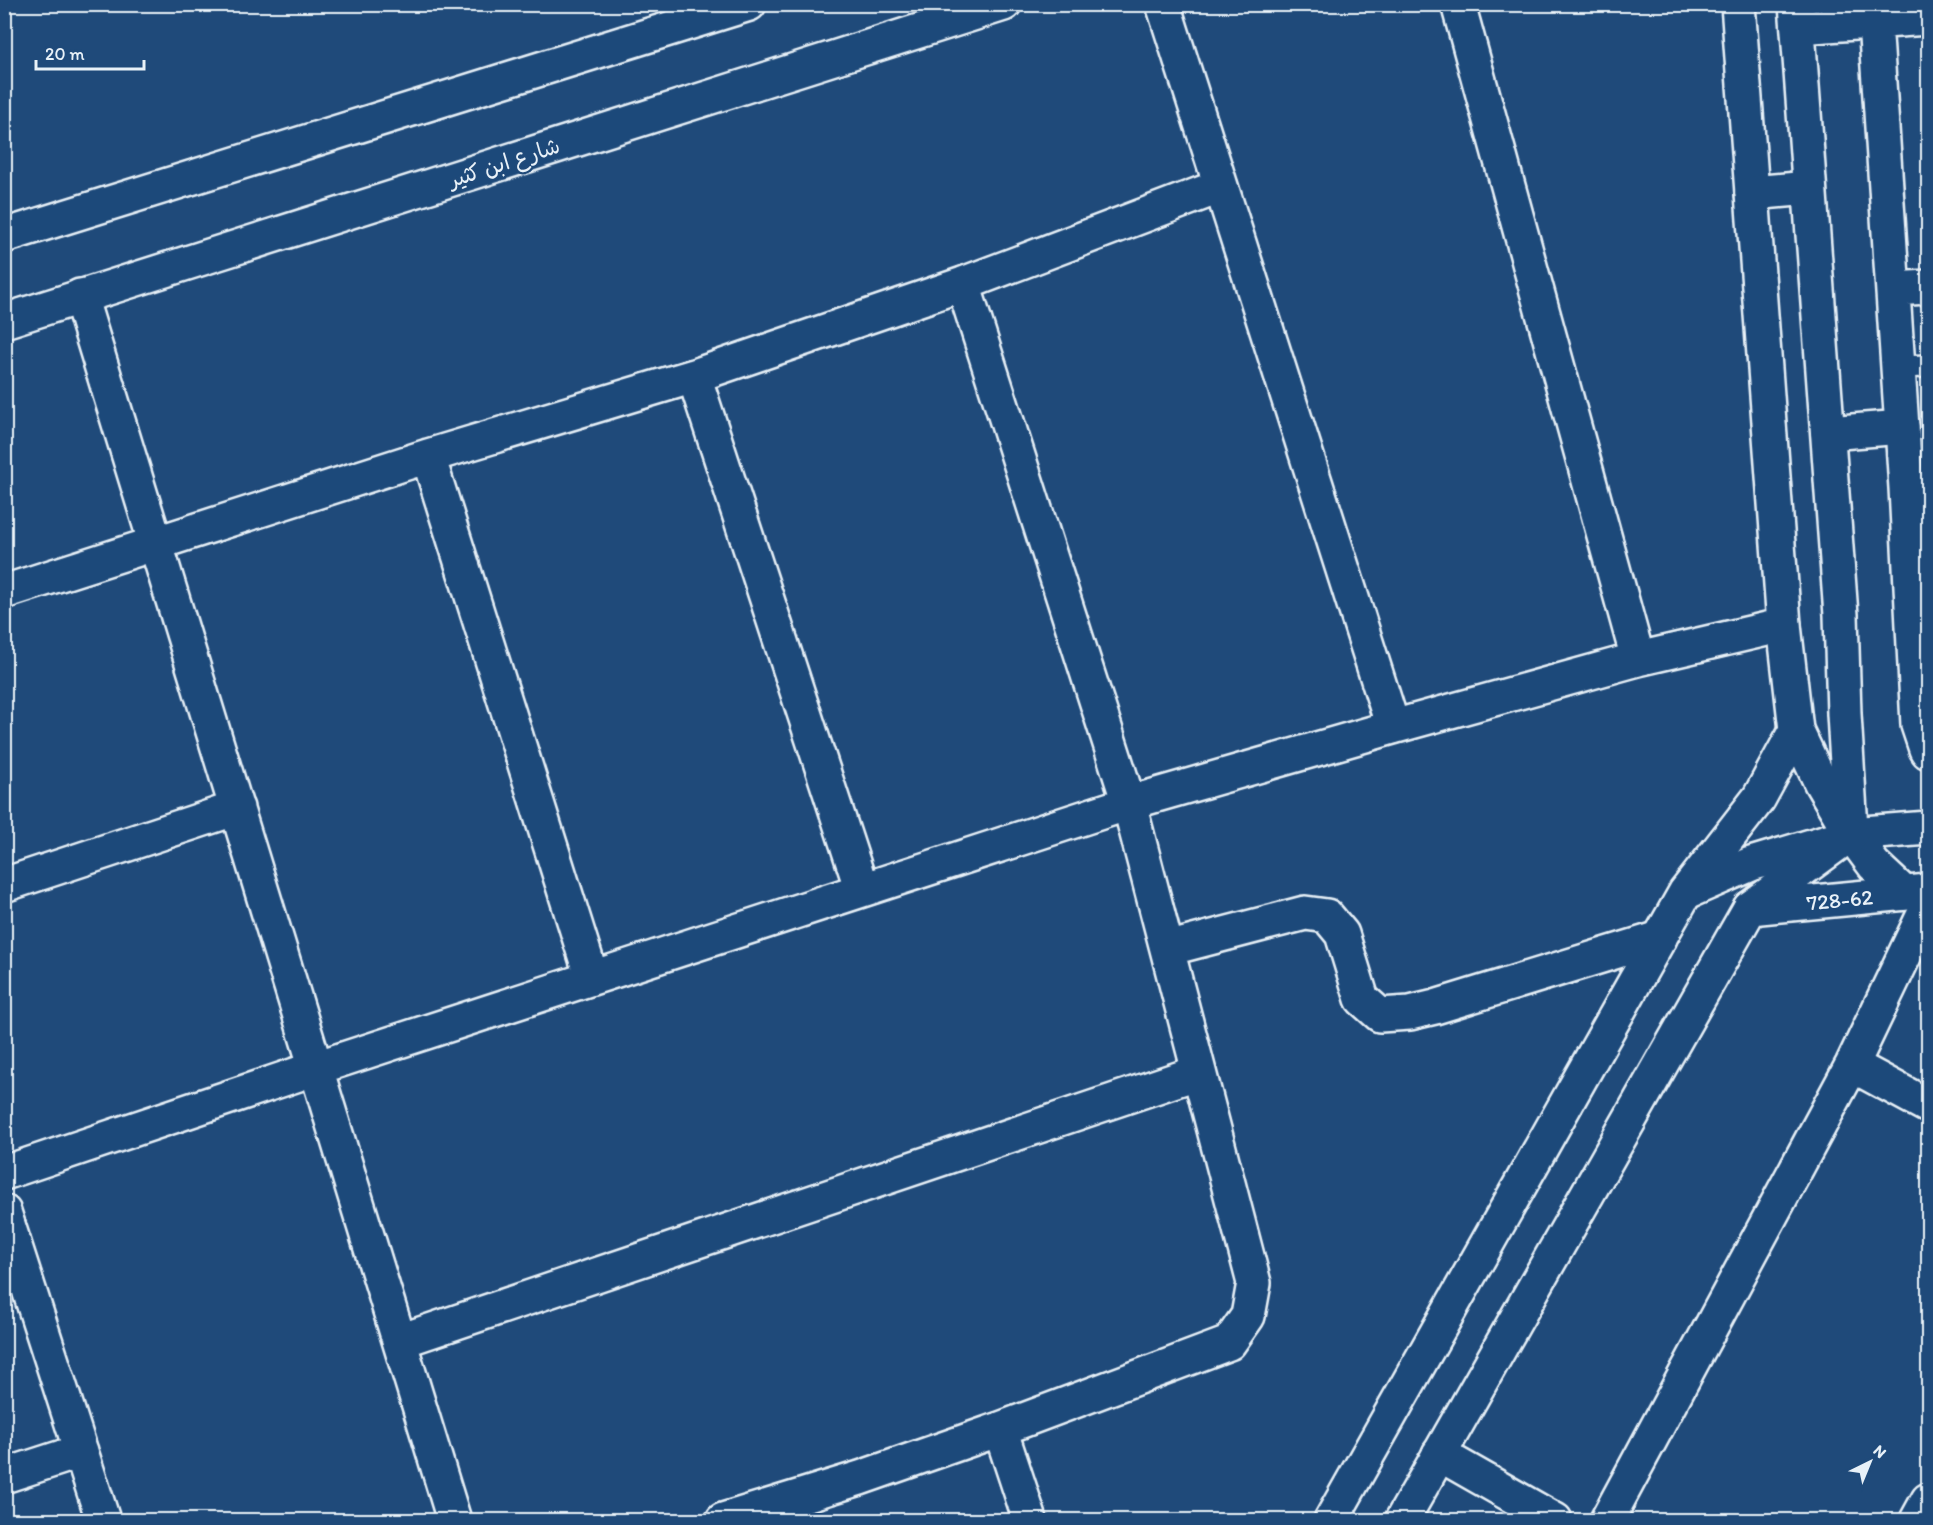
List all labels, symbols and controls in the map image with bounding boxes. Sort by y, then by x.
scale bar [36,33,144,71]
text: 20 m [45,43,85,65]
street label: شارع ابن كثير [443,132,564,196]
street label: 728-62 [1805,883,1874,917]
north arrow [1840,1432,1900,1492]
text: N [1869,1441,1890,1462]

